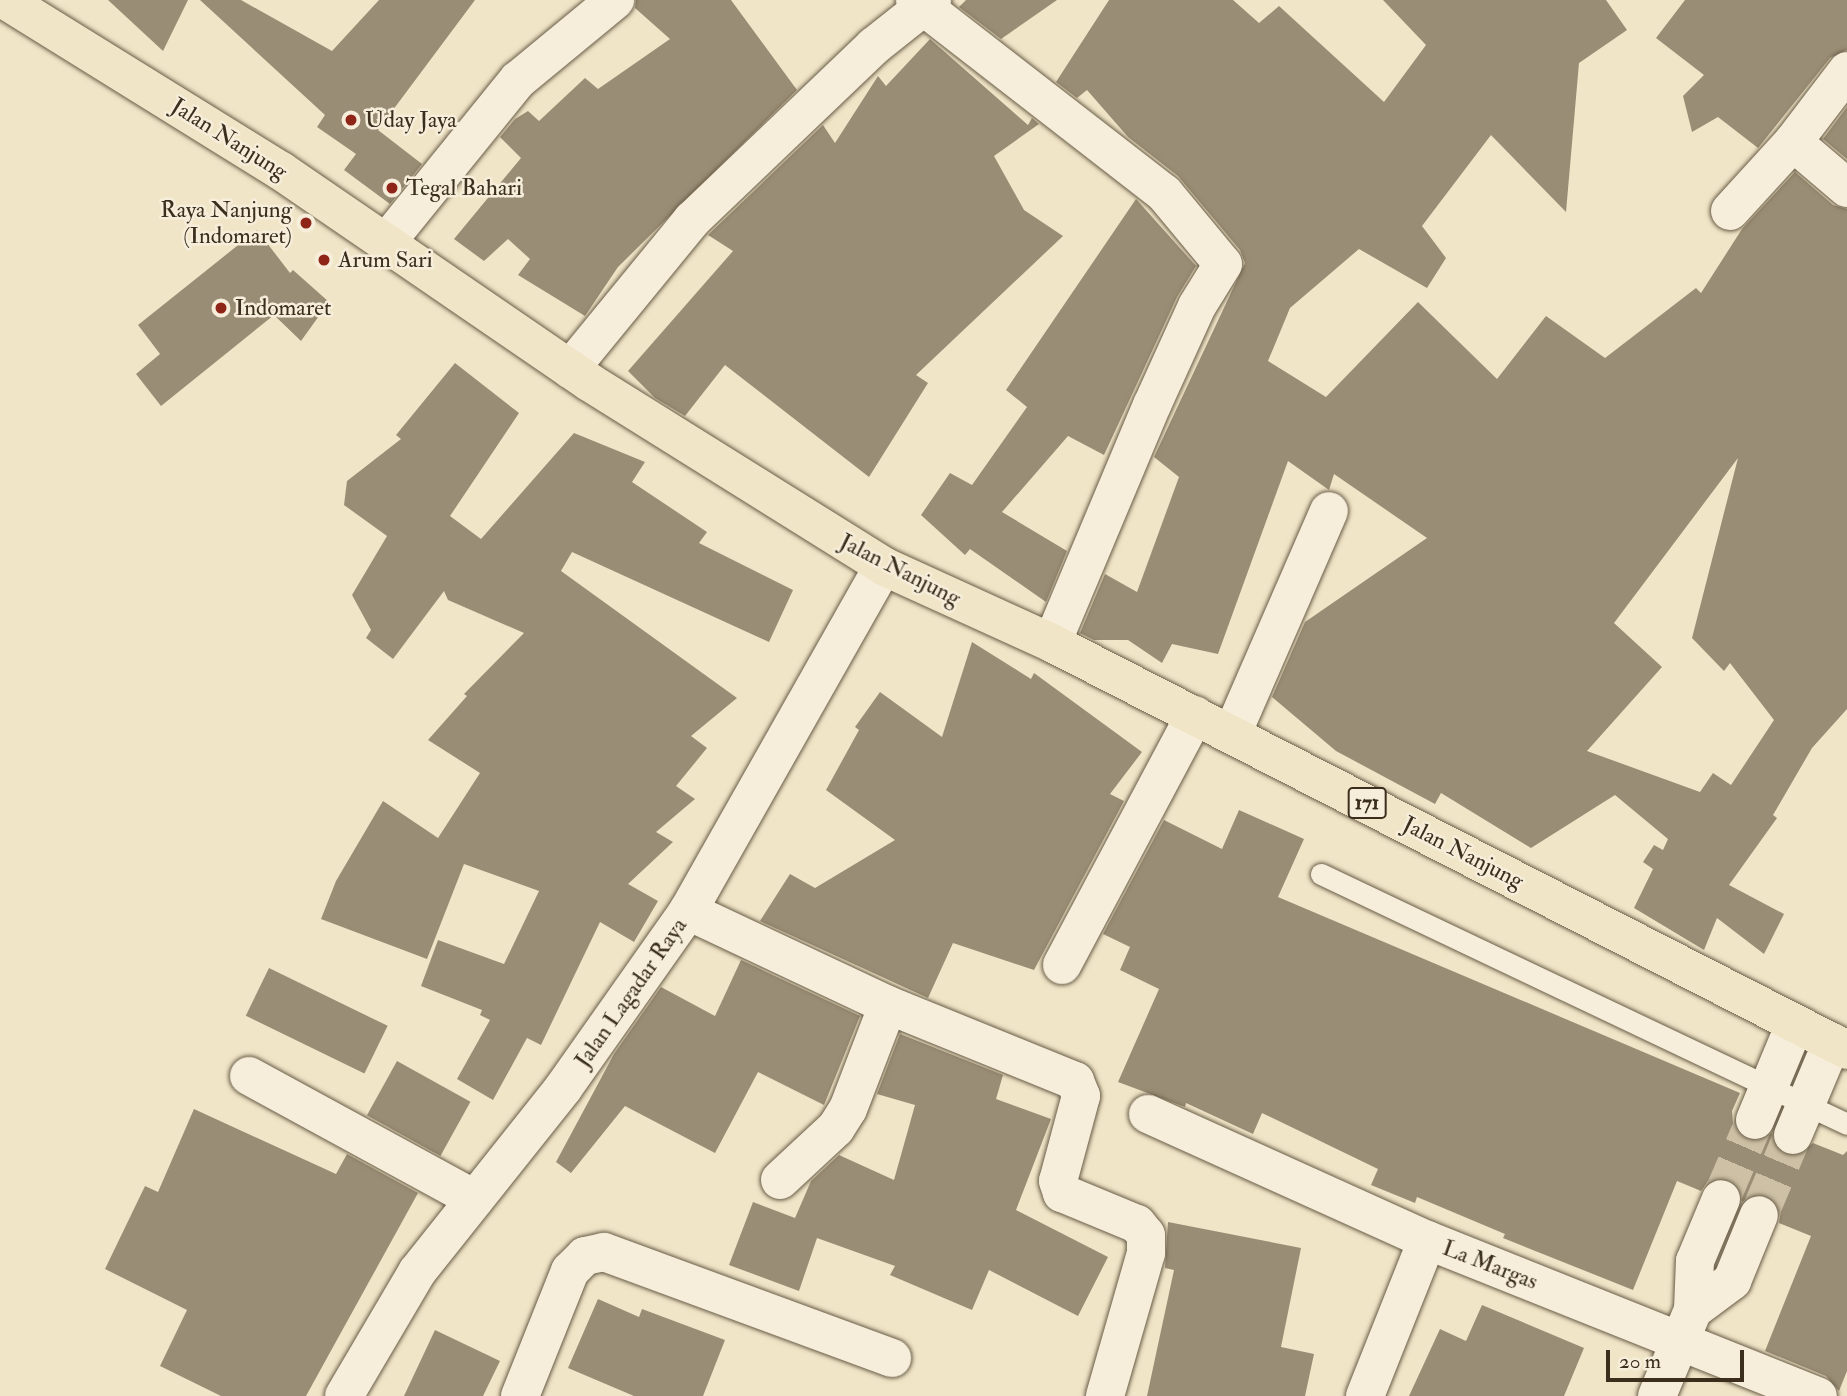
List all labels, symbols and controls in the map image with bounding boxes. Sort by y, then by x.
street label: Jalan Nanjung [166,92,292,186]
place label: Uday Jaya [365,106,457,134]
marker: Uday Jaya [343,112,359,128]
place label: Tegal Bahari [406,174,522,202]
marker: Tegal Bahari [384,180,400,196]
place label: Raya Nanjung (Indomaret) [160,196,292,250]
marker: Raya Nanjung (Indomaret) [298,215,314,231]
place label: Arum Sari [338,246,433,274]
marker: Arum Sari [316,252,332,268]
place label: Indomaret [235,294,331,322]
marker: Indomaret [213,300,229,316]
street label: Jalan Nanjung [835,528,965,612]
road number: 171 [1346,786,1388,820]
street label: Jalan Nanjung [1398,811,1528,895]
street label: Jalan Lagadar Raya [569,913,693,1073]
street label: La Margas [1439,1234,1541,1296]
scale bar [1609,1336,1747,1380]
text: 20 m [1619,1348,1661,1375]

